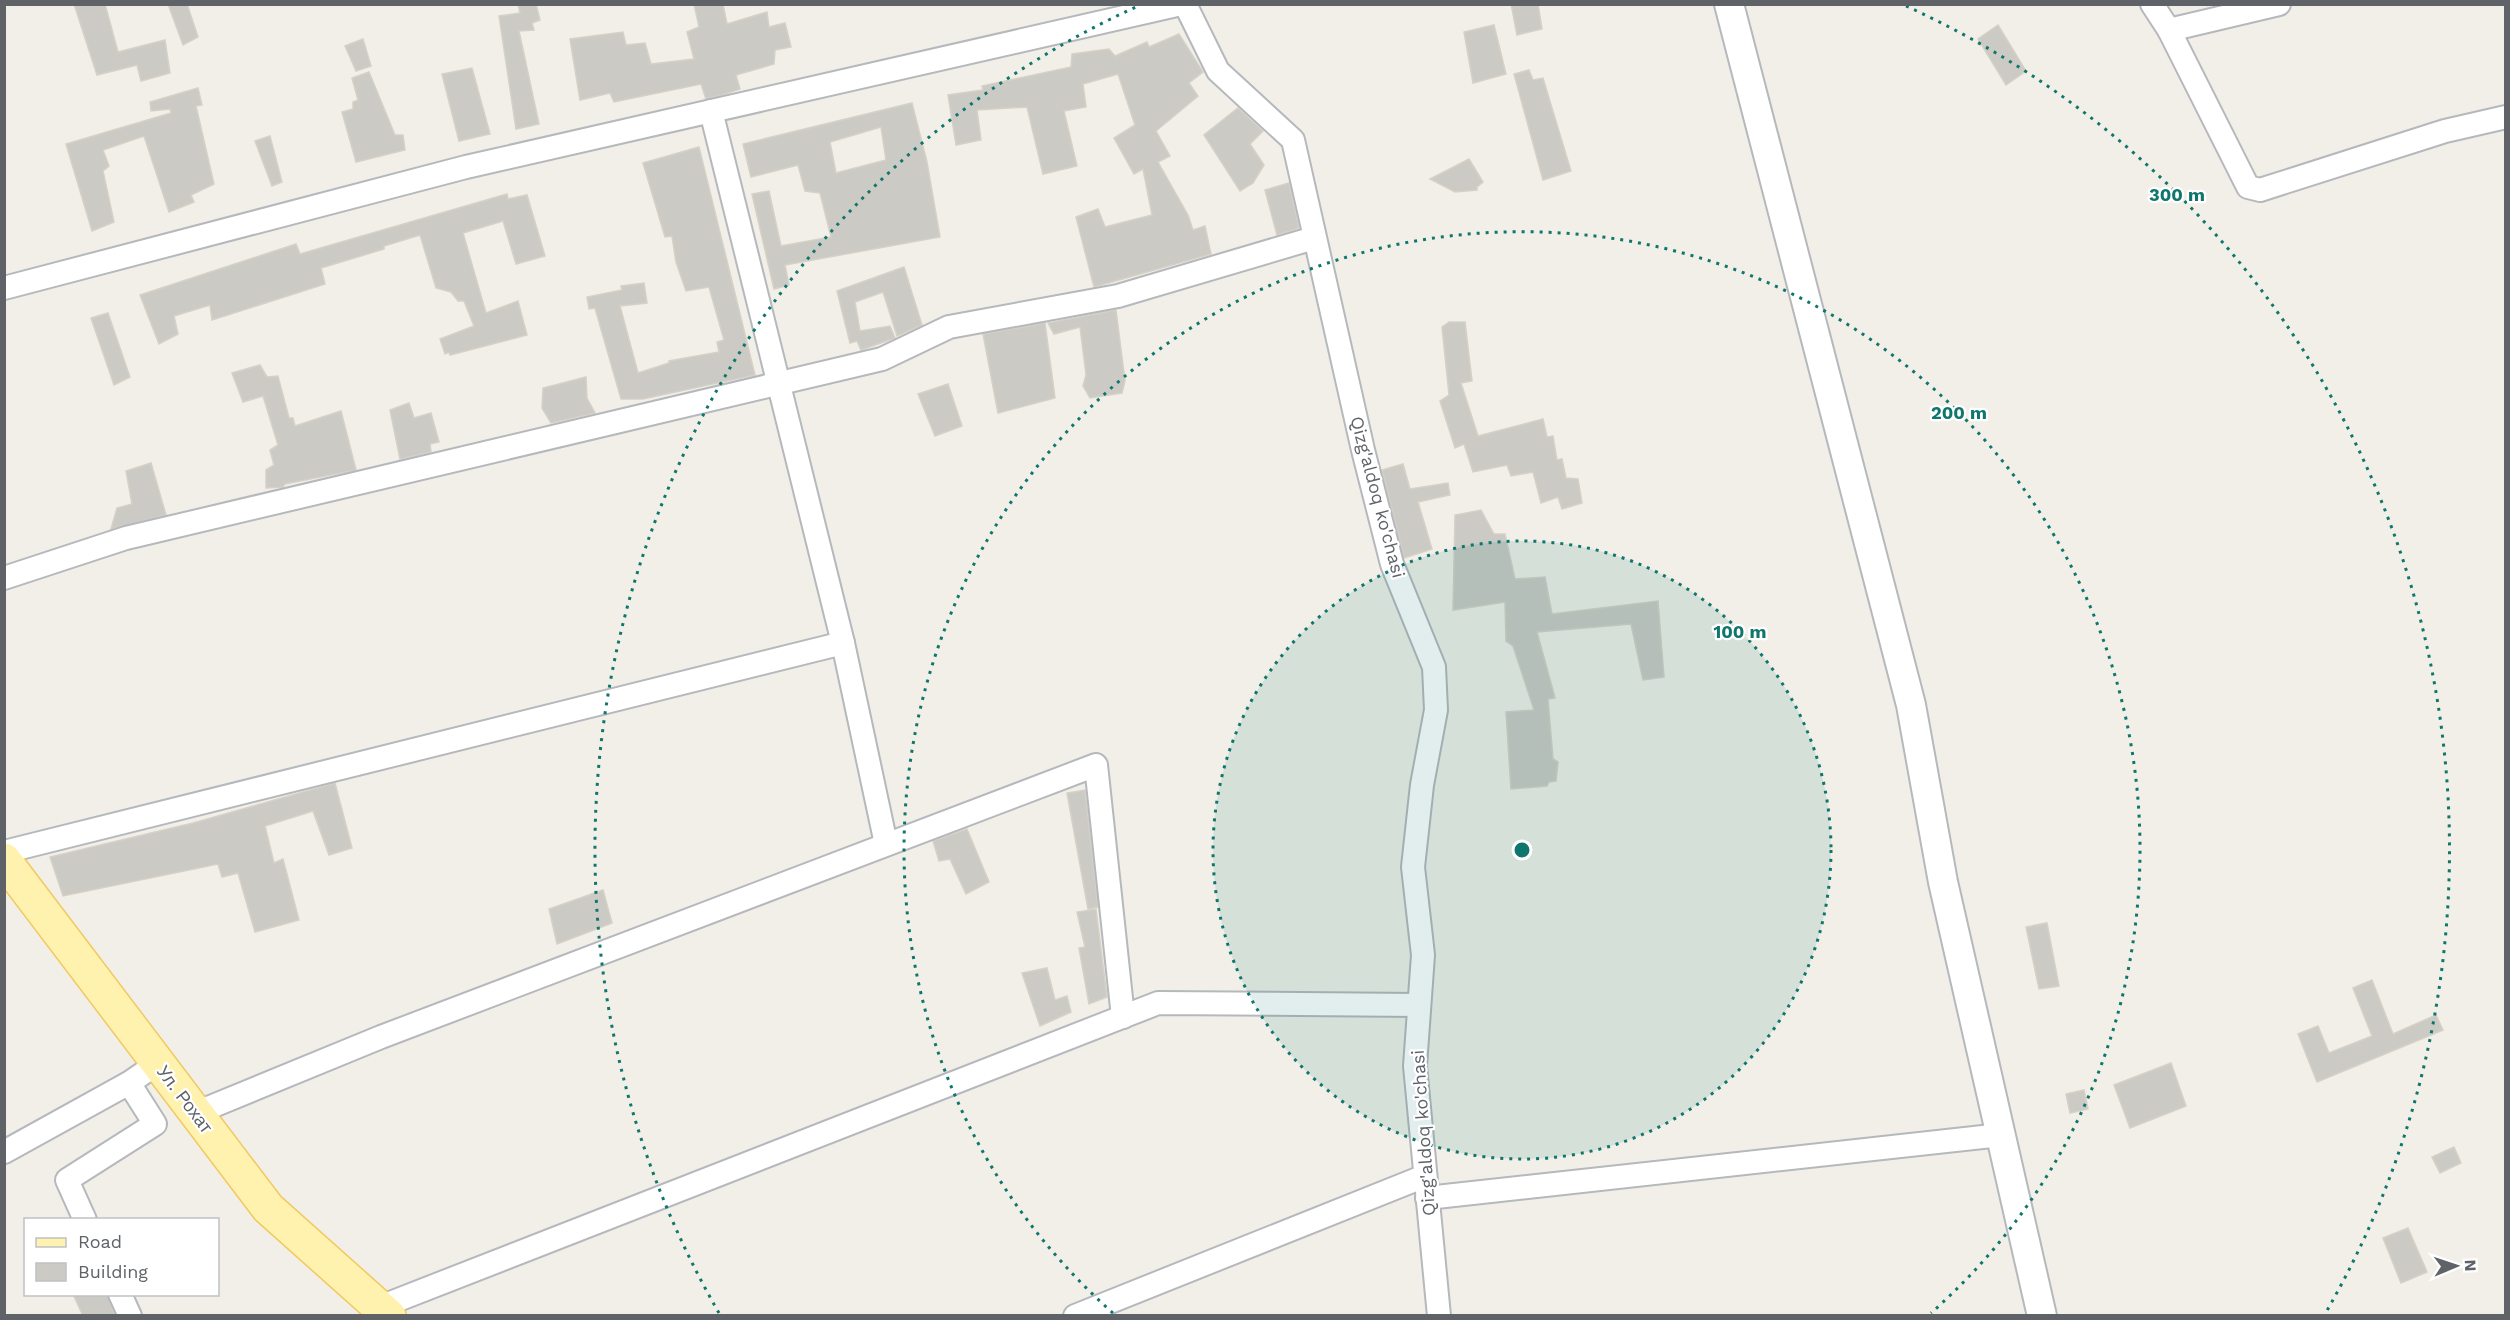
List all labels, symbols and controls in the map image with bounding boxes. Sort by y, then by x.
text: 300 m [2149,184,2205,205]
text: 200 m [1931,402,1987,423]
street label: Qizg'aldoq ko'chasi [1346,414,1410,580]
text: 100 m [1713,621,1767,642]
centre of rings [1512,840,1532,860]
street label: Qizg'aldoq ko'chasi [1407,1049,1439,1217]
street label: Ул. Рохат [153,1061,217,1137]
legend [24,1218,219,1296]
text: Road [78,1231,122,1252]
north arrow [2426,1236,2486,1296]
text: N [2461,1259,2480,1272]
text: Building [78,1261,148,1282]

